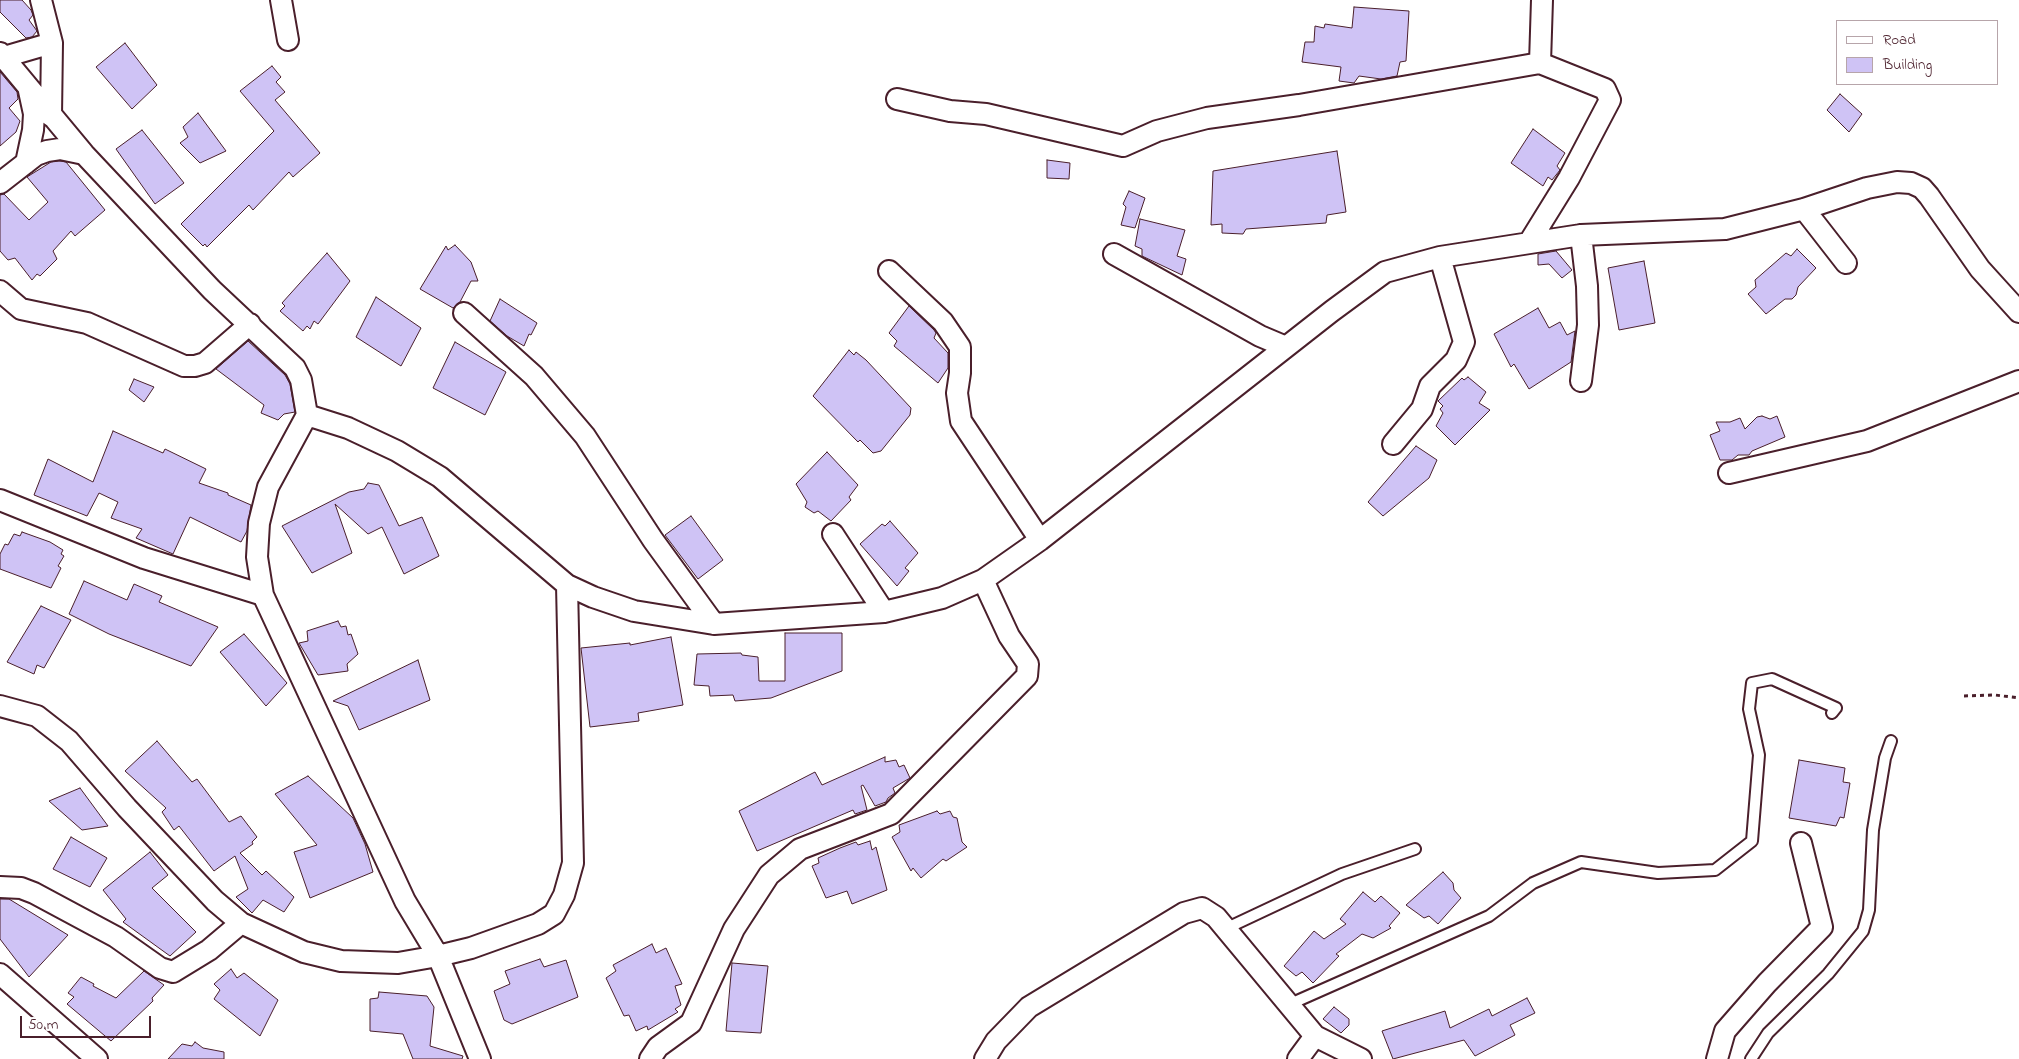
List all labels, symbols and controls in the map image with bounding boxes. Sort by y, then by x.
legend [1836,20,1999,85]
text: Road [1883,29,1916,51]
text: Building [1883,54,1932,76]
scale bar [22,1006,154,1038]
text: 50 m [28,1014,58,1036]

